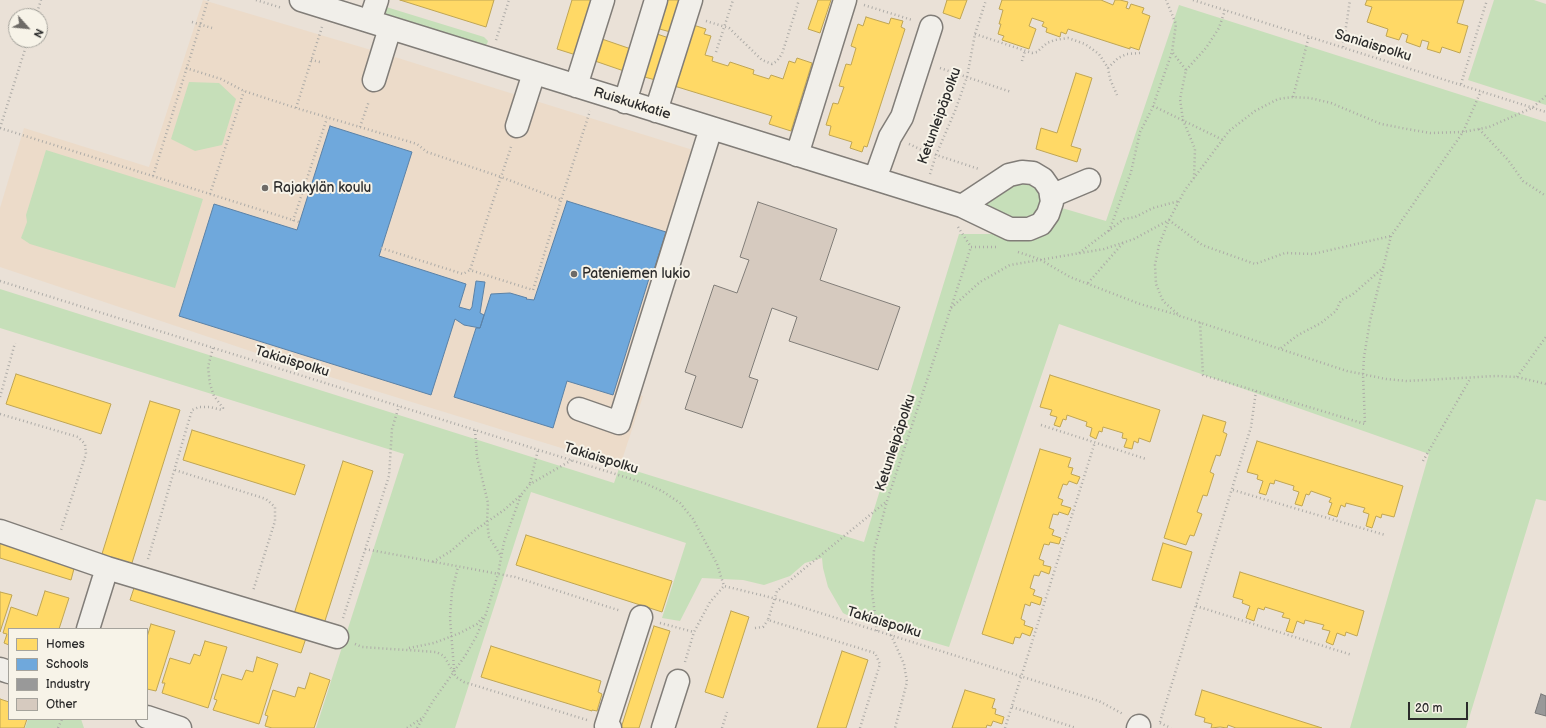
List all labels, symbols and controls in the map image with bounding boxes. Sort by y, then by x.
north arrow [8,8,48,48]
street label: Saniaispolku [1333,26,1413,66]
text: N [31,27,46,40]
street label: Ketunleipäpolku [915,65,965,167]
street label: Ruiskukkatie [591,84,673,124]
place label: Rajakylän koulu [273,180,371,196]
marker: Rajakylän koulu [260,183,270,193]
place label: Pateniemen lukio [582,266,690,282]
marker: Pateniemen lukio [569,269,579,279]
street label: Takiaispolku [253,343,331,381]
street label: Ketunleipäpolku [872,392,920,494]
street label: Takiaispolku [562,440,640,478]
street label: Takiaispolku [845,604,923,642]
legend [8,628,148,720]
text: Homes [46,637,85,652]
text: Schools [46,657,89,672]
text: Industry [46,677,90,692]
scale bar [1410,694,1470,720]
text: Other [46,697,77,712]
text: 20 m [1415,701,1442,716]

